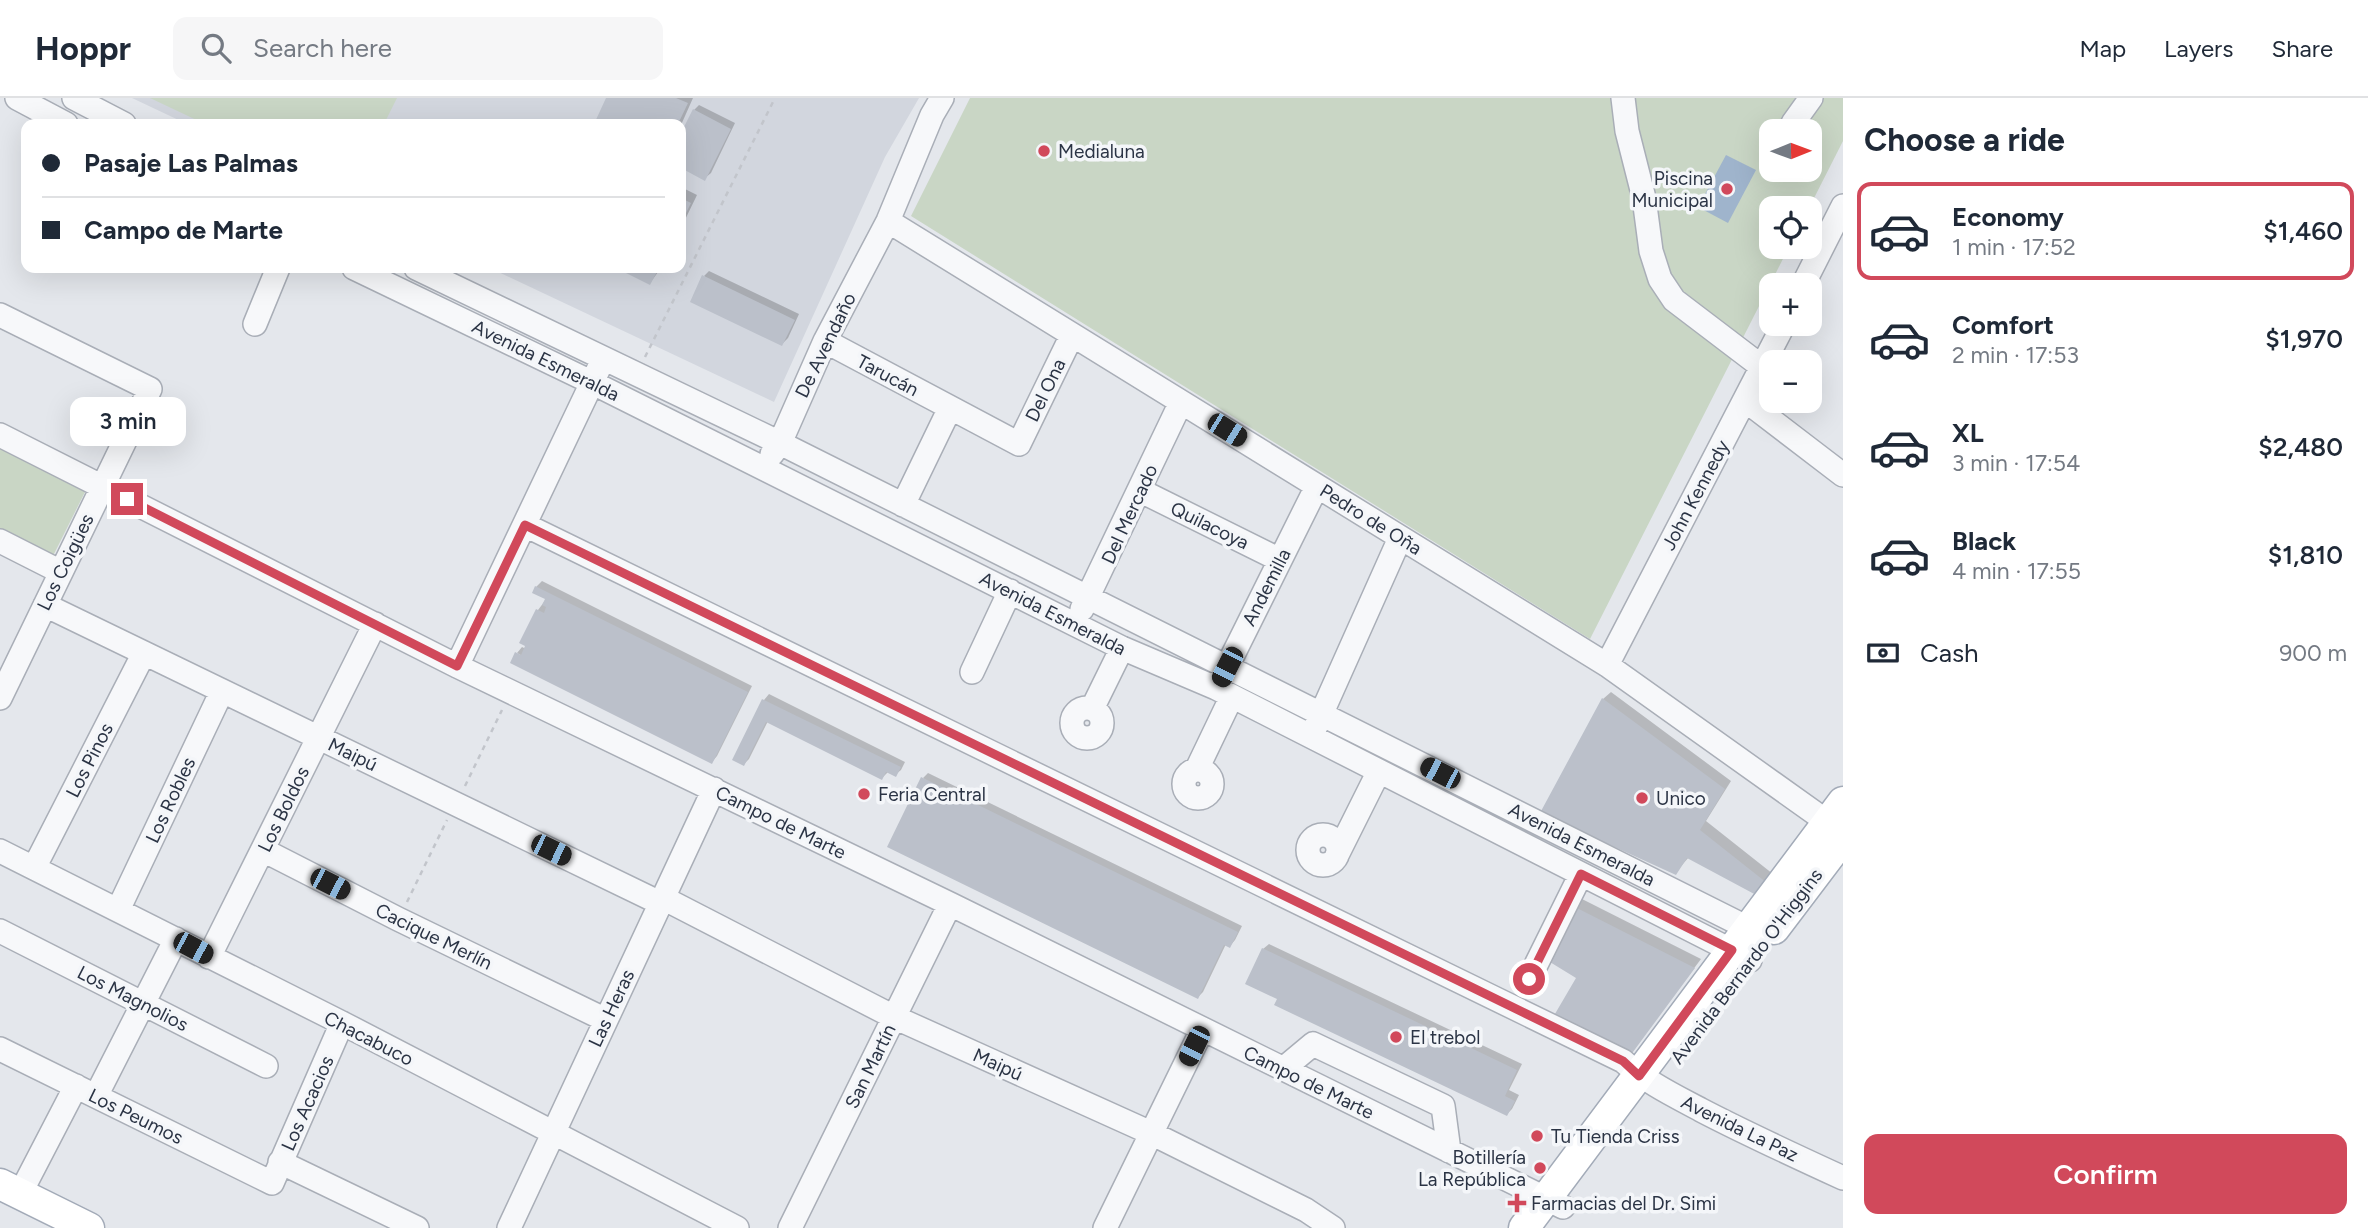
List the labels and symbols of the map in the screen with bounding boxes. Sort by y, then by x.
north arrow [1759,119,1822,182]
place label: Medialuna [1058,140,1145,163]
marker: Medialuna [1036,143,1052,159]
place label: Piscina Municipal [1632,167,1713,212]
marker: Piscina Municipal [1719,181,1735,197]
street label: De Avendaño [790,289,861,401]
street label: Avenida Esmeralda [468,315,623,406]
street label: Tarucán [853,350,923,401]
street label: Del Ona [1020,355,1071,426]
callout: 3 min [69,398,185,446]
car [1204,410,1251,450]
street label: John Kennedy [1657,436,1734,554]
street label: Del Mercado [1096,461,1163,568]
street label: Pedro de Oña [1316,479,1426,560]
route end [111,483,143,515]
street label: Quilacoya [1167,497,1253,554]
street label: Los Coigües [32,510,99,614]
street label: Andemilla [1237,545,1296,630]
street label: Avenida Esmeralda [976,567,1130,660]
car [1209,644,1246,690]
street label: Los Pinos [61,719,118,801]
street label: Maipú [324,733,381,776]
street label: Los Robles [141,754,200,847]
car [1417,754,1464,792]
street label: Los Boldos [253,763,314,856]
street label: Campo de Marte [712,781,850,864]
place label: Feria Central [878,783,986,806]
marker: Feria Central [856,786,872,802]
place label: Unico [1656,787,1706,810]
marker: Unico [1634,790,1650,806]
street label: Avenida Esmeralda [1505,798,1659,891]
car [528,831,575,869]
street label: Avenida Bernardo O'Higgins [1665,864,1827,1068]
car [307,865,354,903]
street label: Cacique Merlín [372,898,496,975]
car [170,929,217,967]
street label: Los Magnolios [73,961,192,1036]
route start [1513,963,1545,995]
street label: Las Heras [584,966,639,1051]
street label: Chacabuco [320,1006,417,1071]
street label: San Martín [840,1020,901,1112]
car [1176,1023,1213,1069]
place label: El trebol [1410,1026,1480,1049]
marker: El trebol [1388,1029,1404,1045]
street label: Campo de Marte [1240,1041,1378,1124]
street label: Maipú [969,1043,1026,1086]
street label: Los Acacios [276,1052,339,1154]
street label: Los Peumos [85,1084,187,1149]
street label: Avenida La Paz [1678,1090,1802,1167]
place label: Tu Tienda Criss [1551,1125,1680,1148]
marker: Tu Tienda Criss [1529,1128,1545,1144]
place label: Botillería La República [1418,1146,1526,1191]
marker: Botillería La República [1532,1160,1548,1176]
place label: Farmacias del Dr. Simi [1531,1192,1716,1215]
marker: Farmacias del Dr. Simi [1509,1195,1525,1211]

